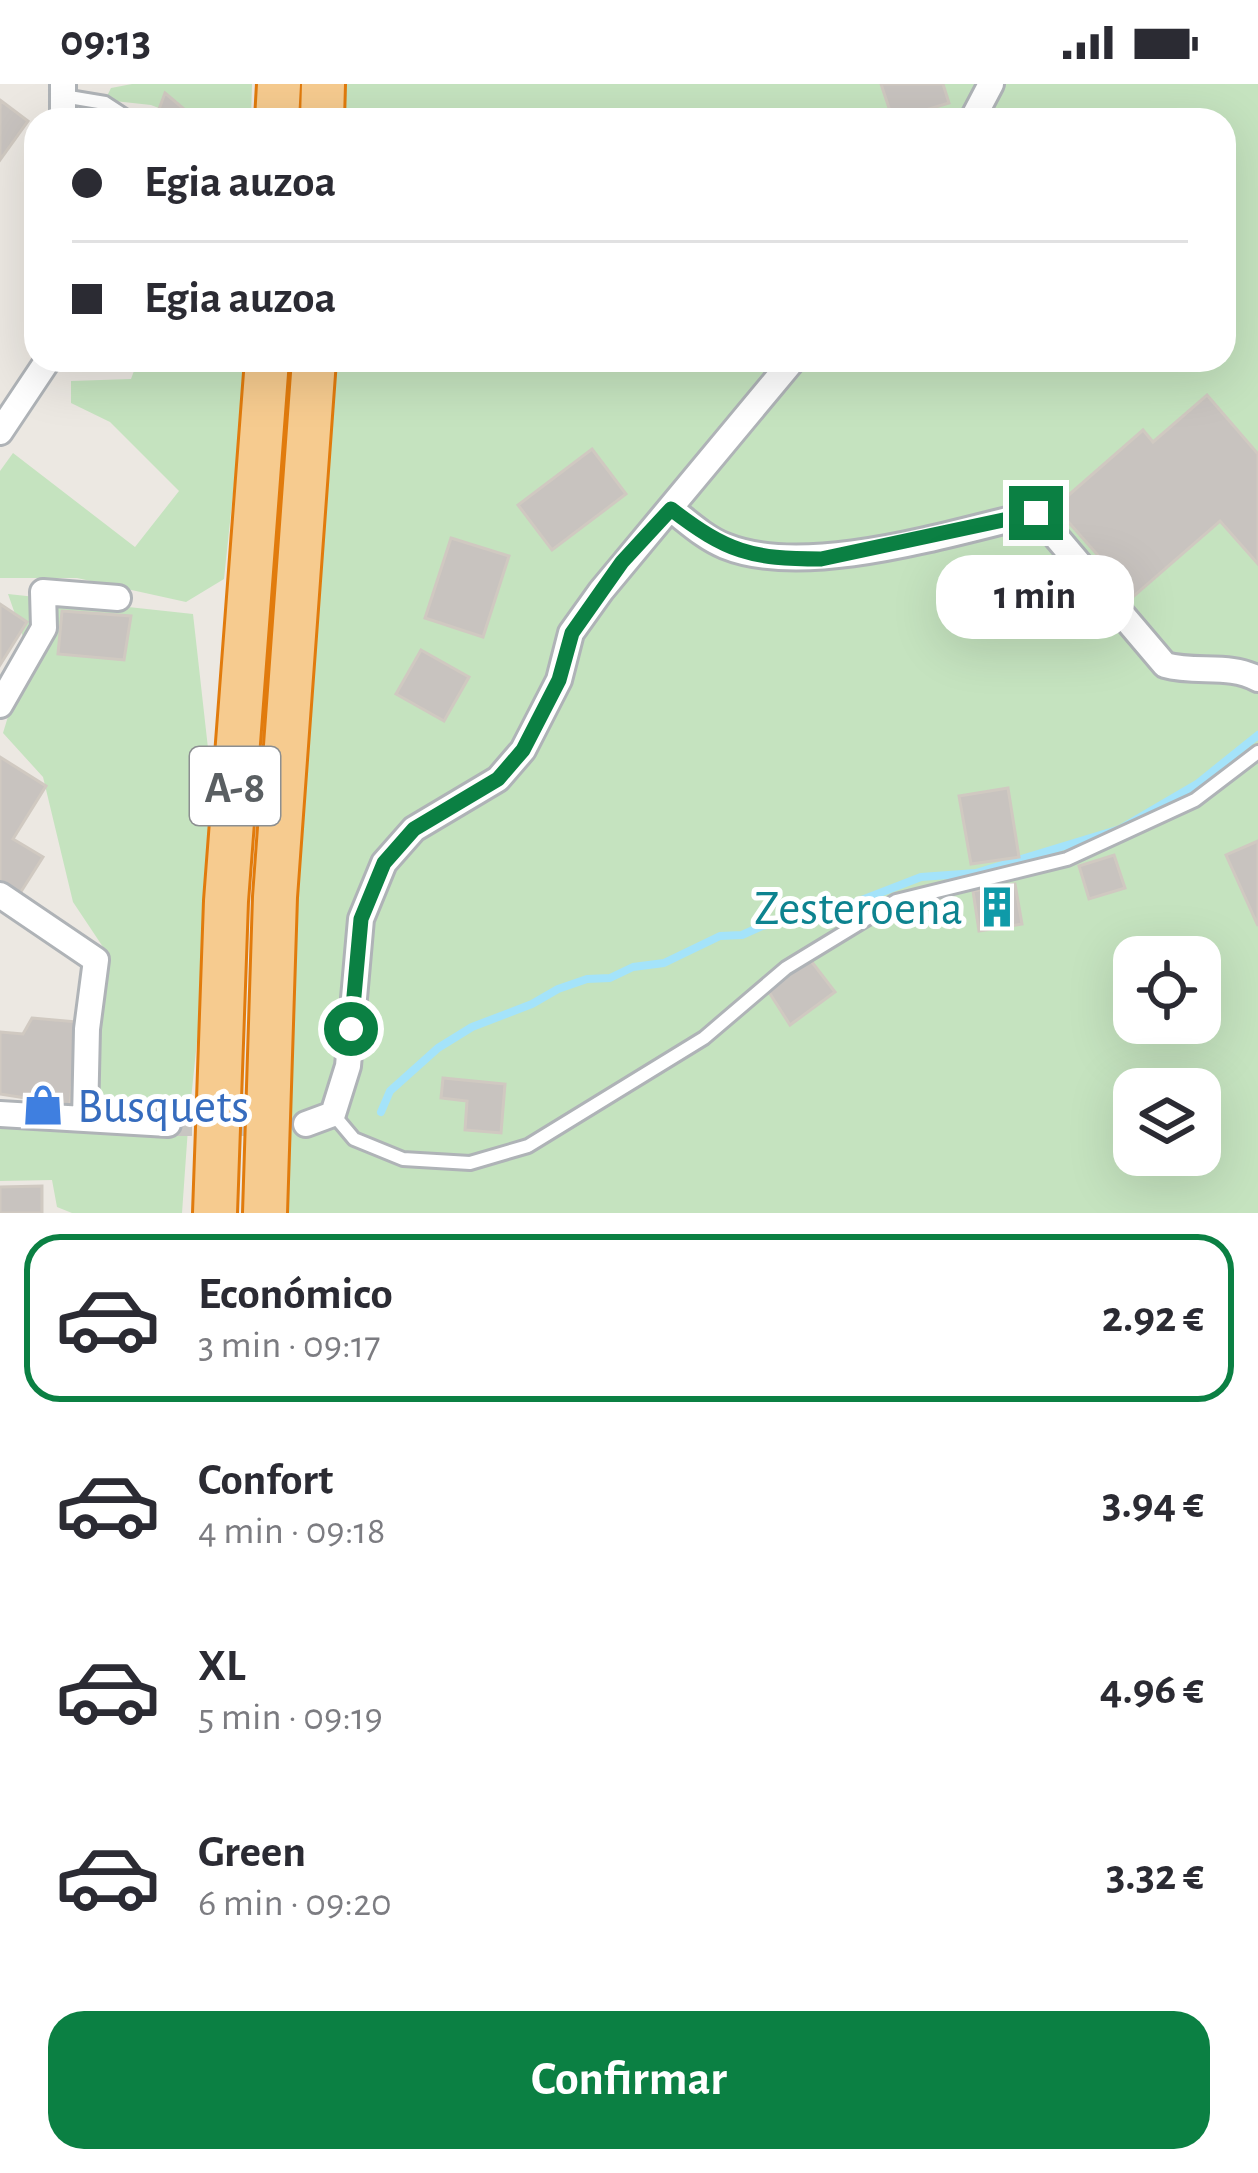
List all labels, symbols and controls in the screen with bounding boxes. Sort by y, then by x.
text: 09:13 [60,19,151,64]
text: Egia auzoa [144,160,336,205]
text: Egia auzoa [144,276,336,321]
route end [1009,486,1063,540]
callout: 1 min [937,555,1135,639]
text: 1 min [994,577,1076,616]
road number: A-8 [190,747,280,825]
building icon: Zesteroena [974,884,1020,930]
place label: Zesteroena [754,886,963,934]
map controls [1113,936,1221,1176]
button: locate [1113,936,1221,1044]
route start [324,1002,378,1056]
button: layers [1113,1068,1221,1176]
shop icon: Busquets [20,1082,66,1128]
place label: Busquets [77,1084,249,1132]
icon: car [54,1264,162,1372]
text: Económico [198,1272,393,1317]
text: 2.92 € [1102,1295,1204,1340]
text: 3 min · 09:17 [198,1326,381,1365]
icon: car [54,1450,162,1558]
text: Confort [198,1458,333,1503]
text: 3.94 € [1102,1481,1204,1526]
text: 4 min · 09:18 [198,1512,386,1551]
icon: car [54,1636,162,1744]
text: XL [198,1644,246,1689]
text: 4.96 € [1100,1667,1204,1712]
text: 5 min · 09:19 [198,1698,383,1737]
icon: car [54,1822,162,1930]
text: Green [198,1830,306,1875]
text: 3.32 € [1106,1853,1204,1898]
text: 6 min · 09:20 [198,1884,392,1923]
button: Confirmar [48,2011,1210,2149]

